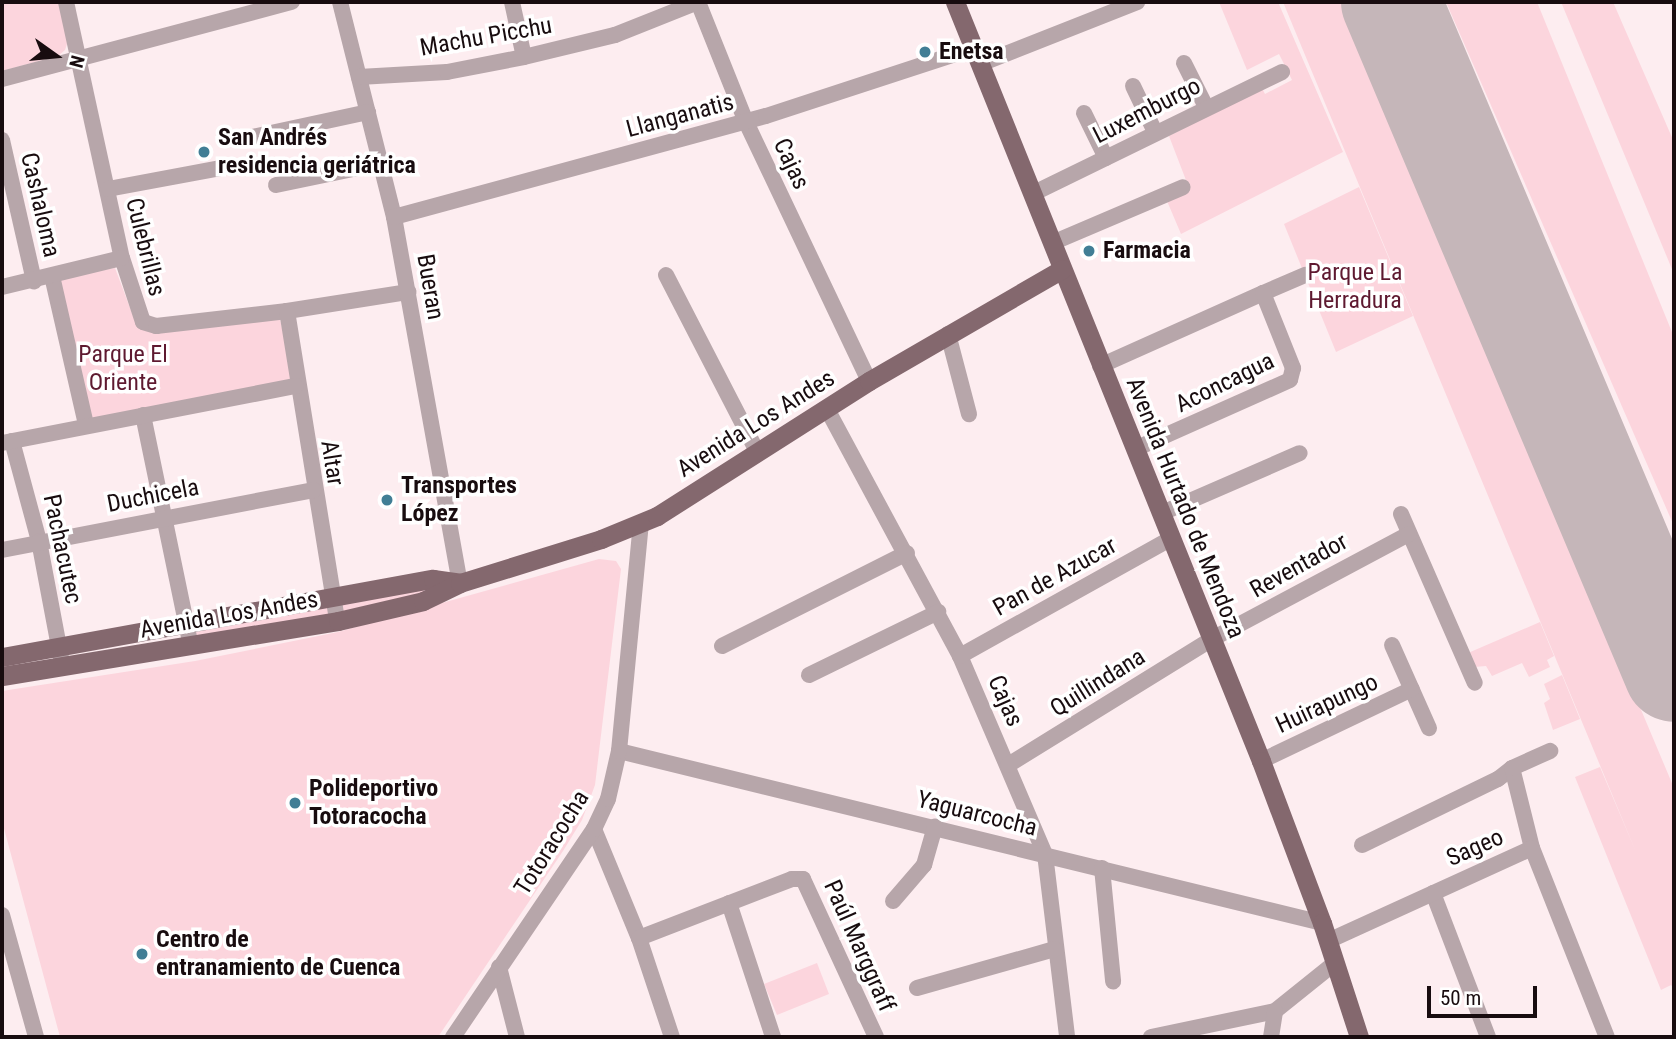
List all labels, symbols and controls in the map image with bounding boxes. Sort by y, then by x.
street label: Machu Picchu [418,11,554,63]
north arrow [21,21,91,91]
place label: Enetsa [939,38,1004,66]
marker: Enetsa [917,44,933,60]
text: N [64,53,89,70]
street label: Luxemburgo [1089,72,1205,150]
street label: Llanganatis [623,88,737,144]
place label: San Andrés residencia geriátrica [218,124,416,180]
street label: Cajas [767,134,815,194]
marker: San Andrés residencia geriátrica [196,144,212,160]
street label: Cashaloma [14,150,66,260]
street label: Culebrillas [119,195,171,299]
place label: Farmacia [1103,237,1191,265]
marker: Farmacia [1081,243,1097,259]
street label: Bueran [410,252,450,322]
park label: Parque La Herradura [1307,259,1403,315]
park label: Parque El Oriente [78,341,168,397]
street label: Aconcagua [1171,347,1279,419]
street label: Avenida Los Andes [672,364,840,484]
street label: Avenida Hurtado de Mendoza [1119,373,1251,643]
street label: Altar [314,438,350,488]
place label: Transportes López [401,472,517,528]
street label: Duchicela [105,473,201,519]
street label: Pachacutec [36,492,88,606]
marker: Transportes López [379,492,395,508]
street label: Reventador [1245,528,1353,604]
street label: Pan de Azucar [988,531,1122,623]
street label: Avenida Los Andes [138,585,320,645]
street label: Quillindana [1045,643,1151,723]
street label: Huirapungo [1271,668,1383,740]
street label: Cajas [981,671,1029,731]
place label: Polideportivo Totoracocha [309,775,438,831]
street label: Totoracocha [509,785,595,901]
street label: Yaguarcocha [914,785,1040,843]
marker: Polideportivo Totoracocha [287,795,303,811]
street label: Sageo [1442,823,1508,873]
street label: Paúl Marggraff [817,876,901,1016]
place label: Centro de entranamiento de Cuenca [156,926,400,982]
marker: Centro de entranamiento de Cuenca [134,946,150,962]
scale bar [1431,972,1541,1016]
text: 50 m [1440,986,1481,1010]

